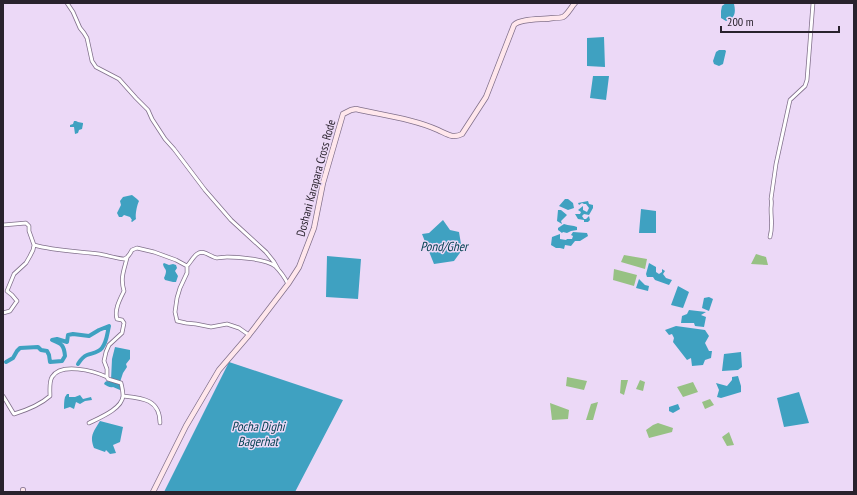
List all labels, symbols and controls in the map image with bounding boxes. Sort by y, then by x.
scale bar [721,8,839,34]
text: 200 m [727,14,754,29]
street label: Doshani Karapara Cross Rode [293,118,338,238]
water label: Pond/Gher [420,238,470,255]
water label: Pocha Dighi Bagerhat [231,418,287,450]

